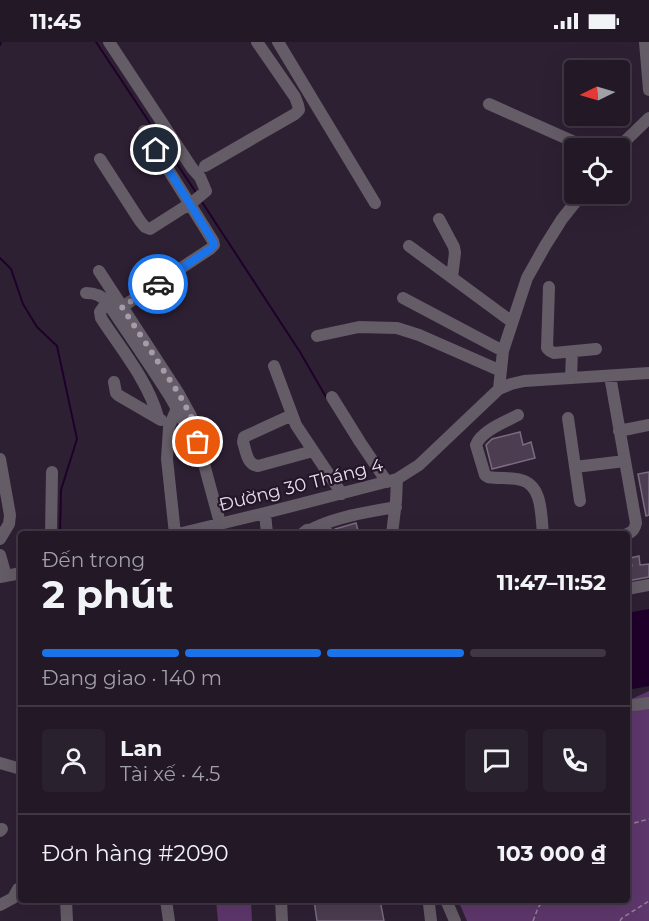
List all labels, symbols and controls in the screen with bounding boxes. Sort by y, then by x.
text: 11:45 [30,8,81,35]
north arrow [564,60,630,126]
map controls [564,60,630,204]
pin [130,124,181,175]
icon: home [139,133,172,166]
button: locate [564,138,630,204]
courier [128,254,188,314]
icon: car [142,268,175,301]
pin [172,416,223,467]
icon: bag [181,425,214,458]
street label: Đường 30 Tháng 4 [217,454,385,516]
text: Đến trong [42,548,145,572]
text: 11:47–11:52 [497,569,606,596]
text: 2 phút [42,570,174,618]
text: Đang giao · 140 m [42,666,222,690]
button: person [42,729,105,792]
button: chat [465,729,528,792]
button: phone [543,729,606,792]
text: Lan [120,735,162,762]
text: Tài xế · 4.5 [120,762,220,786]
text: Đơn hàng #2090 [42,840,229,867]
text: 103 000 ₫ [497,840,606,867]

